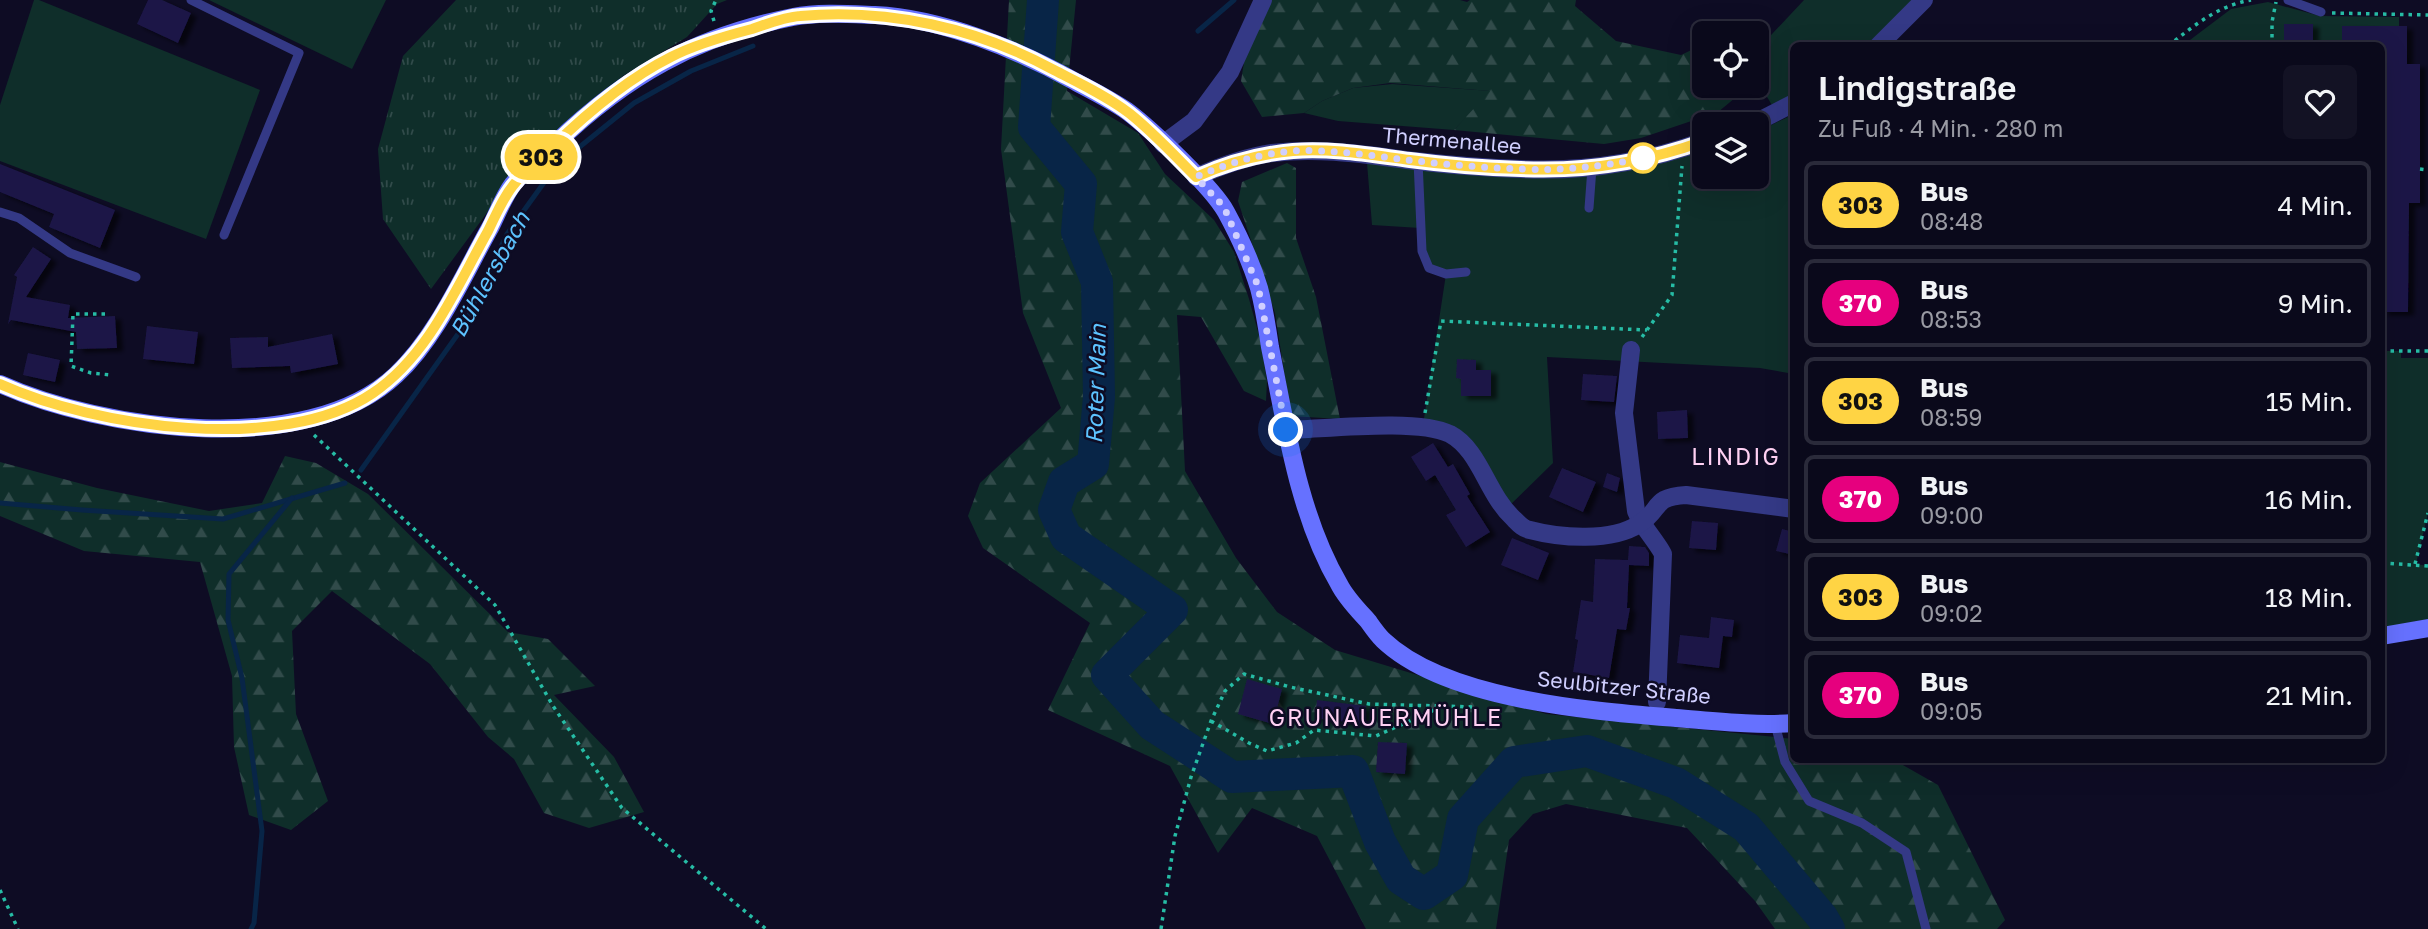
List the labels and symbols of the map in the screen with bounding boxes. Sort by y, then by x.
street label: Thermenallee [1381,121,1523,159]
line badge: 303 [501,134,581,180]
unlabelled marker [1628,143,1658,173]
water label: Bühlersbach [443,206,535,342]
water label: Roter Main [1079,323,1111,444]
your location [1268,412,1303,447]
district label: LINDIG [1691,442,1781,470]
street label: Seulbitzer Straße [1536,665,1712,709]
district label: GRUNAUERMÜHLE [1269,703,1503,731]

